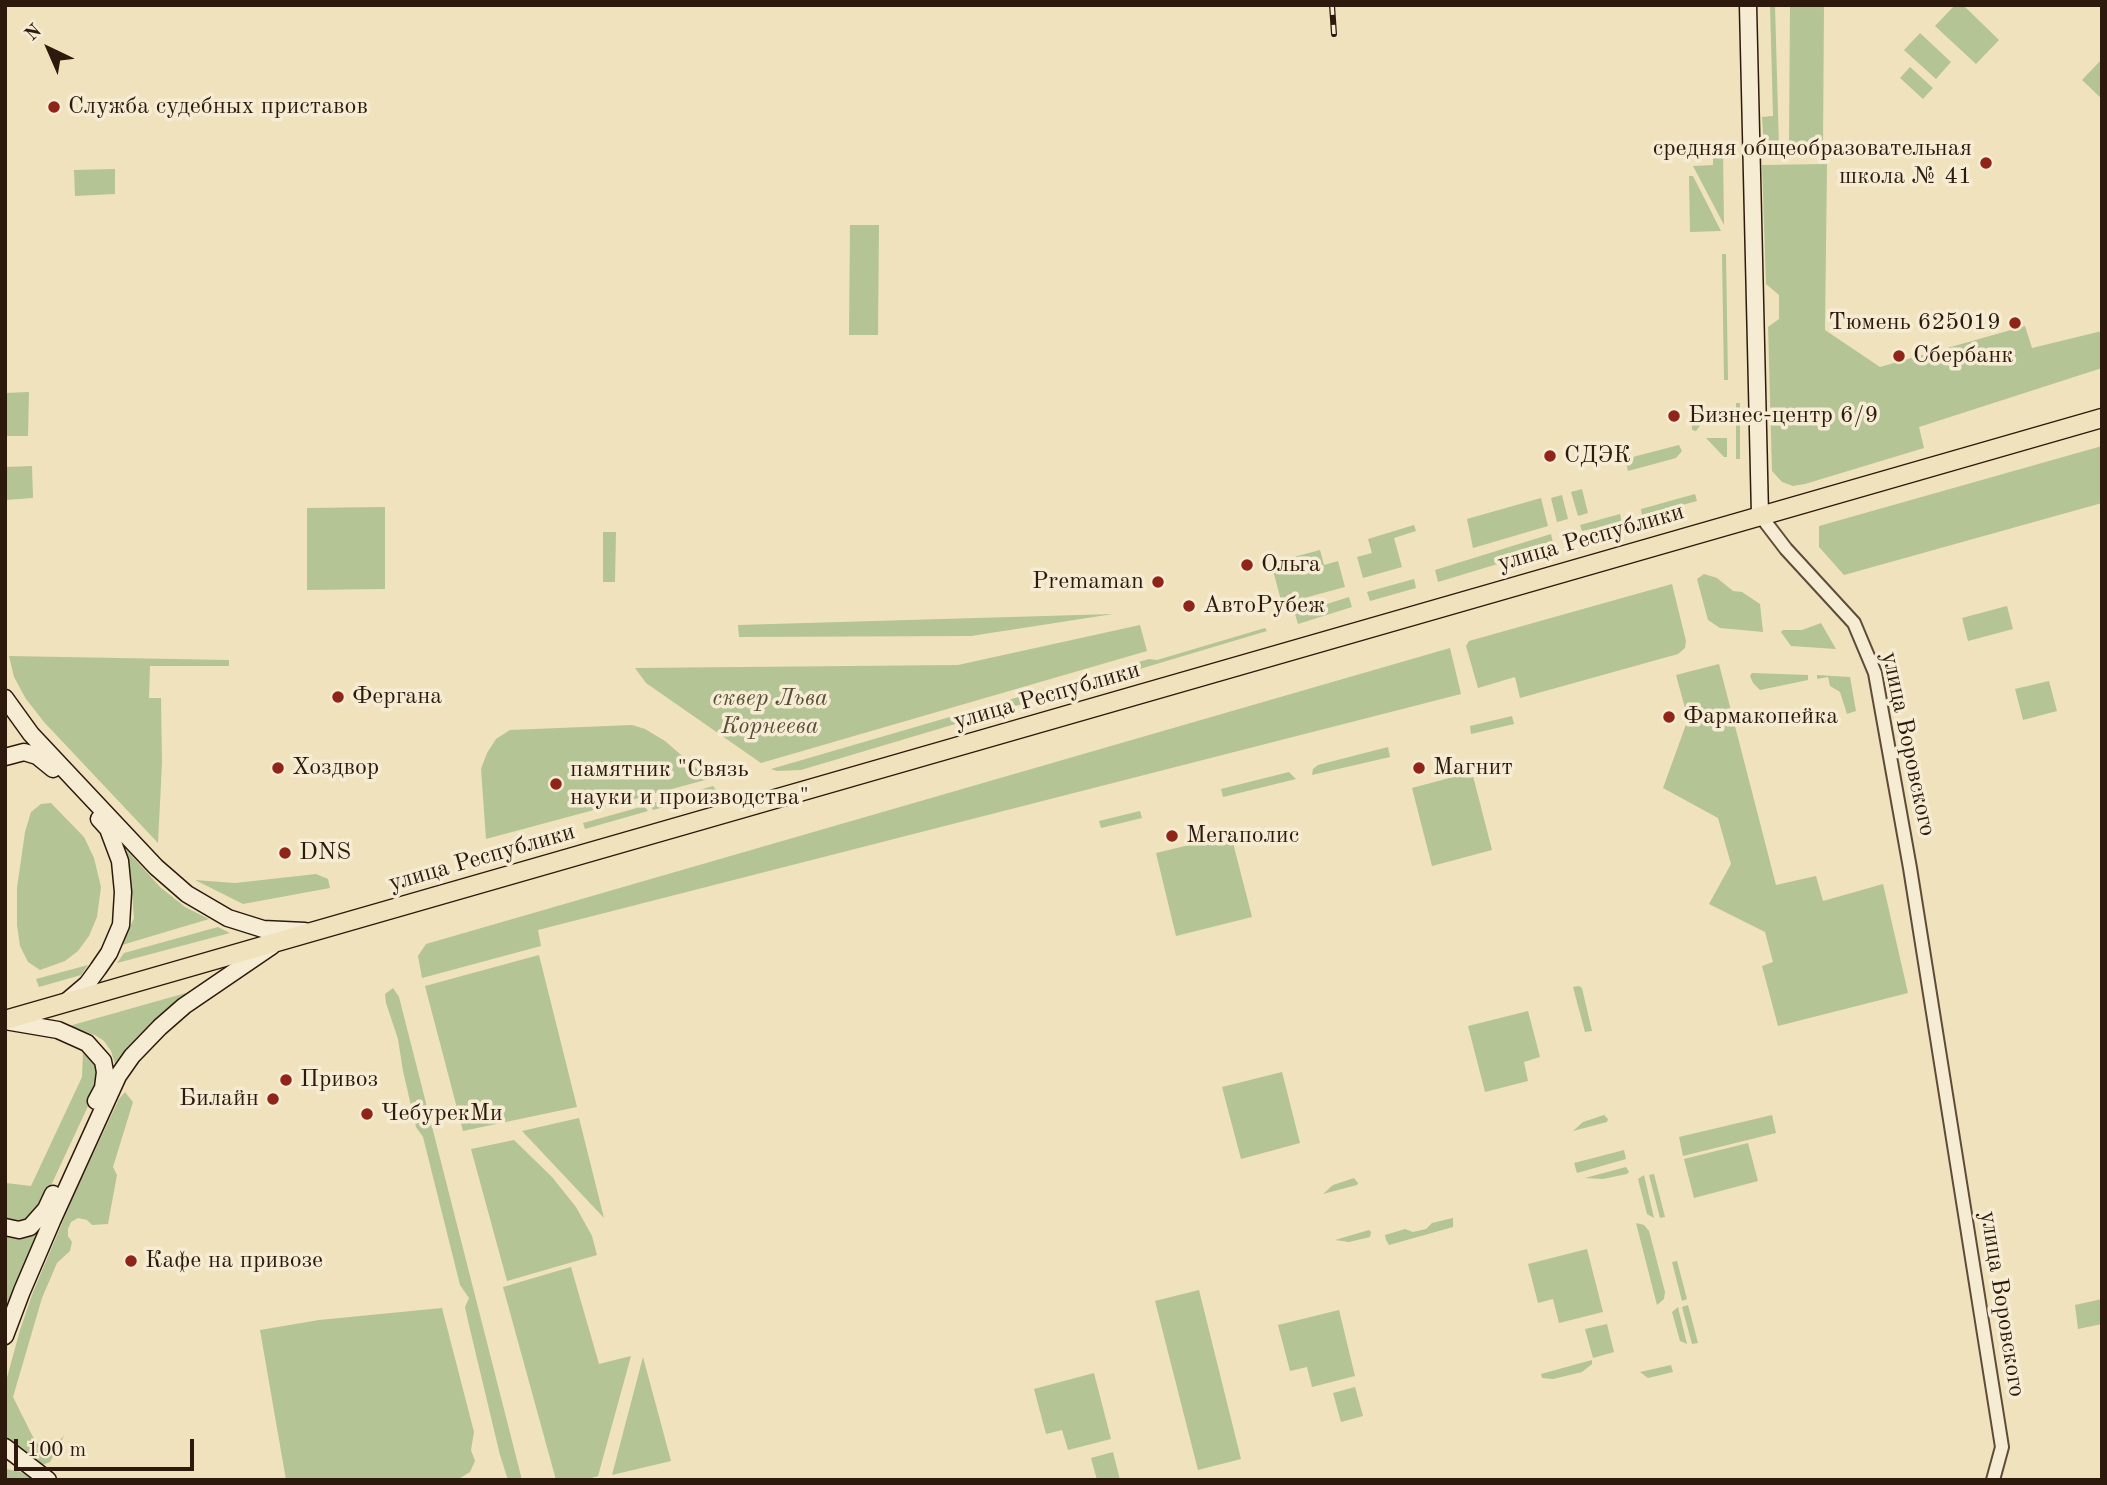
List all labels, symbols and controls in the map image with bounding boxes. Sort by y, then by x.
north arrow [14,14,84,84]
text: N [22,22,46,45]
place label: Служба судебных приставов [68,93,368,121]
marker: Служба судебных приставов [46,99,62,115]
place label: средняя общеобразовательная школа № 41 [1653,135,1972,191]
marker: средняя общеобразовательная школа № 41 [1978,155,1994,171]
place label: Тюмень 625019 [1828,309,2001,337]
marker: Тюмень 625019 [2007,315,2023,331]
place label: Сбербанк [1913,342,2013,370]
marker: Сбербанк [1891,348,1907,364]
place label: Бизнес-центр 6/9 [1688,402,1878,430]
marker: Бизнес-центр 6/9 [1666,408,1682,424]
place label: СДЭК [1564,442,1631,470]
marker: СДЭК [1542,448,1558,464]
street label: улица Республики [1495,498,1687,578]
place label: Ольга [1261,551,1321,579]
marker: Ольга [1239,557,1255,573]
place label: Premaman [1032,568,1144,596]
marker: Premaman [1150,574,1166,590]
place label: АвтоРубеж [1203,592,1325,620]
marker: АвтоРубеж [1181,598,1197,614]
street label: улица Воровского [1874,649,1942,839]
street label: улица Республики [951,656,1143,736]
place label: Фергана [352,683,442,711]
park label: сквер Льва Корнеева [712,685,828,741]
marker: Фергана [330,689,346,705]
place label: Фармакопейка [1683,703,1838,731]
marker: Фармакопейка [1661,709,1677,725]
place label: Хоздвор [292,754,379,782]
place label: Магнит [1433,754,1513,782]
place label: памятник "Связь науки и производства" [570,756,809,812]
marker: Хоздвор [270,760,286,776]
marker: Магнит [1411,760,1427,776]
marker: памятник "Связь науки и производства" [548,776,564,792]
street label: улица Республики [386,818,578,898]
place label: Мегаполис [1186,822,1299,850]
marker: Мегаполис [1164,828,1180,844]
place label: DNS [299,839,351,867]
marker: DNS [277,845,293,861]
place label: Привоз [300,1066,378,1094]
marker: Привоз [278,1072,294,1088]
place label: Билайн [179,1085,259,1113]
marker: Билайн [265,1091,281,1107]
place label: ЧебурекМи [381,1100,503,1128]
marker: ЧебурекМи [359,1106,375,1122]
street label: улица Воровского [1973,1209,2031,1399]
place label: Кафе на привозе [145,1247,323,1275]
marker: Кафе на привозе [123,1253,139,1269]
scale bar [18,1426,198,1470]
text: 100 m [27,1440,86,1461]

